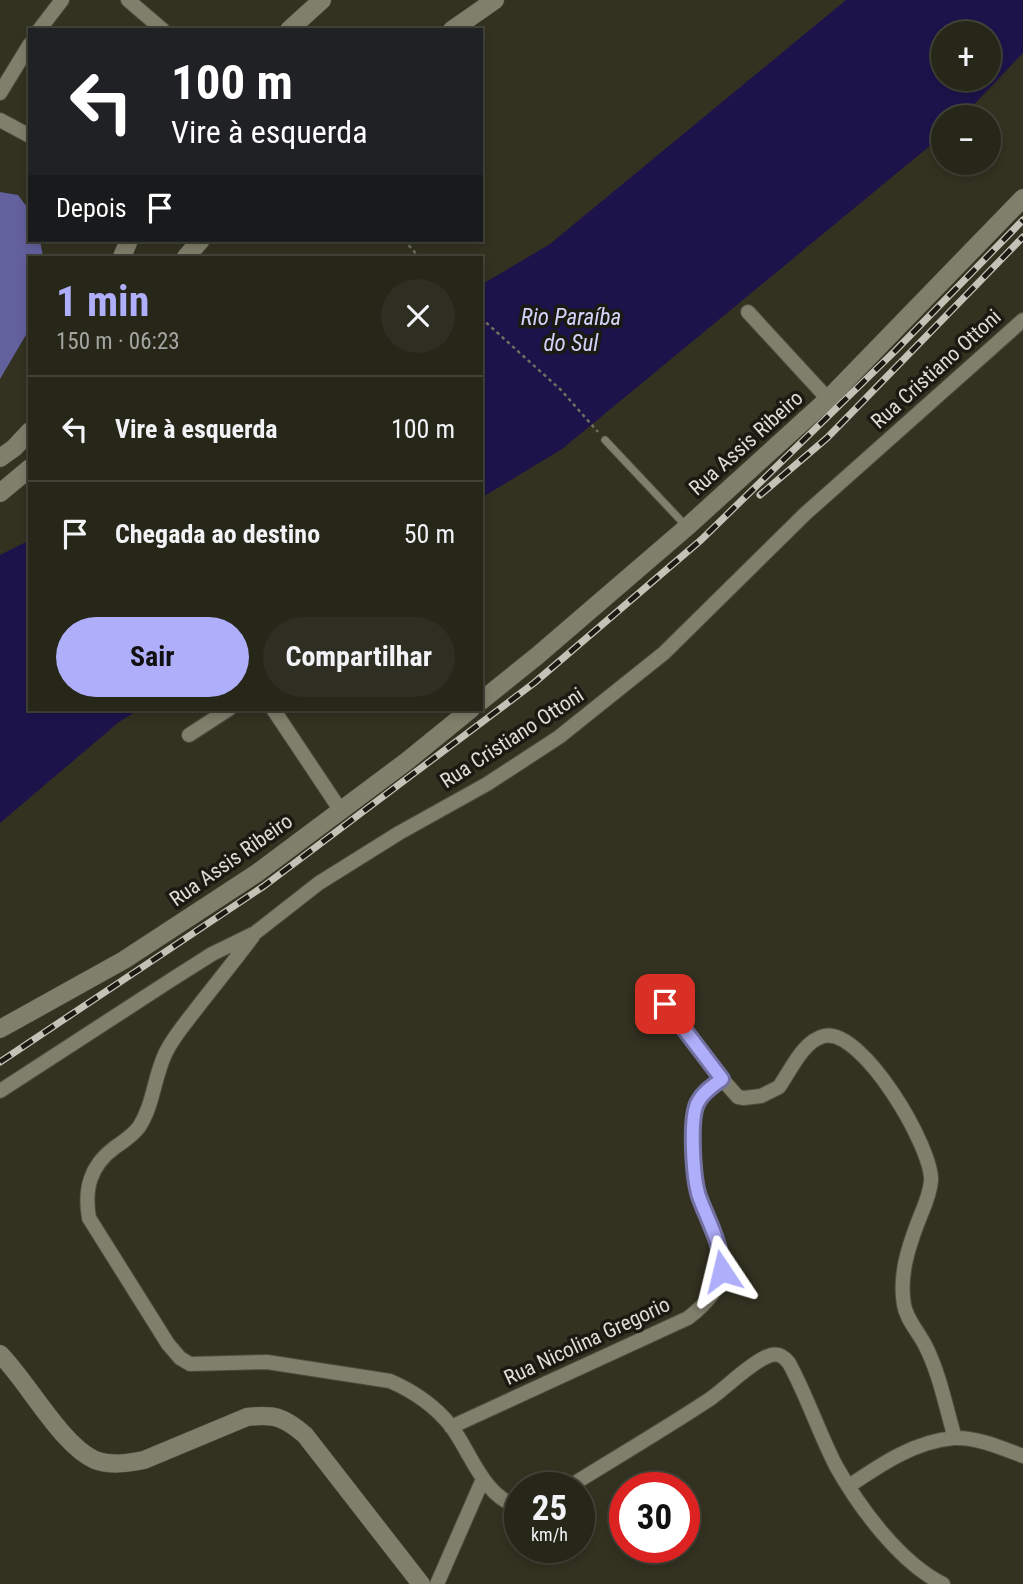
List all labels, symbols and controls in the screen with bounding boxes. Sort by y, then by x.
map controls [931,21,1001,175]
button: + [931,21,1001,91]
text: 100 m [171,54,293,111]
icon: left [56,56,147,147]
button: − [931,105,1001,175]
text: Vire à esquerda [171,113,367,151]
icon: arrive [141,189,179,227]
text: Depois [56,193,127,223]
text: 1 min [56,277,149,326]
button: close [381,279,455,353]
water label: Rio Paraíba do Sul [521,304,621,357]
street label: Rua Cristiano Ottoni [866,305,1006,433]
text: 150 m · 06:23 [56,328,180,355]
street label: Rua Assis Ribeiro [684,386,808,500]
icon: left [56,410,94,448]
text: Vire à esquerda [115,414,278,444]
text: 100 m [391,414,455,444]
icon: arrive [56,515,94,553]
text: Chegada ao destino [115,519,320,549]
text: 50 m [404,519,455,549]
button: Sair [56,617,249,697]
button: Compartilhar [263,617,455,697]
street label: Rua Cristiano Ottoni [436,683,588,793]
street label: Rua Assis Ribeiro [165,809,297,911]
pin [635,974,695,1034]
icon: arrive [646,985,684,1023]
position arrow [685,1234,759,1308]
street label: Rua Nicolina Gregorio [500,1292,674,1390]
speed limit sign: 30 [609,1472,700,1563]
text: 25 [532,1488,567,1529]
text: km/h [531,1524,568,1545]

